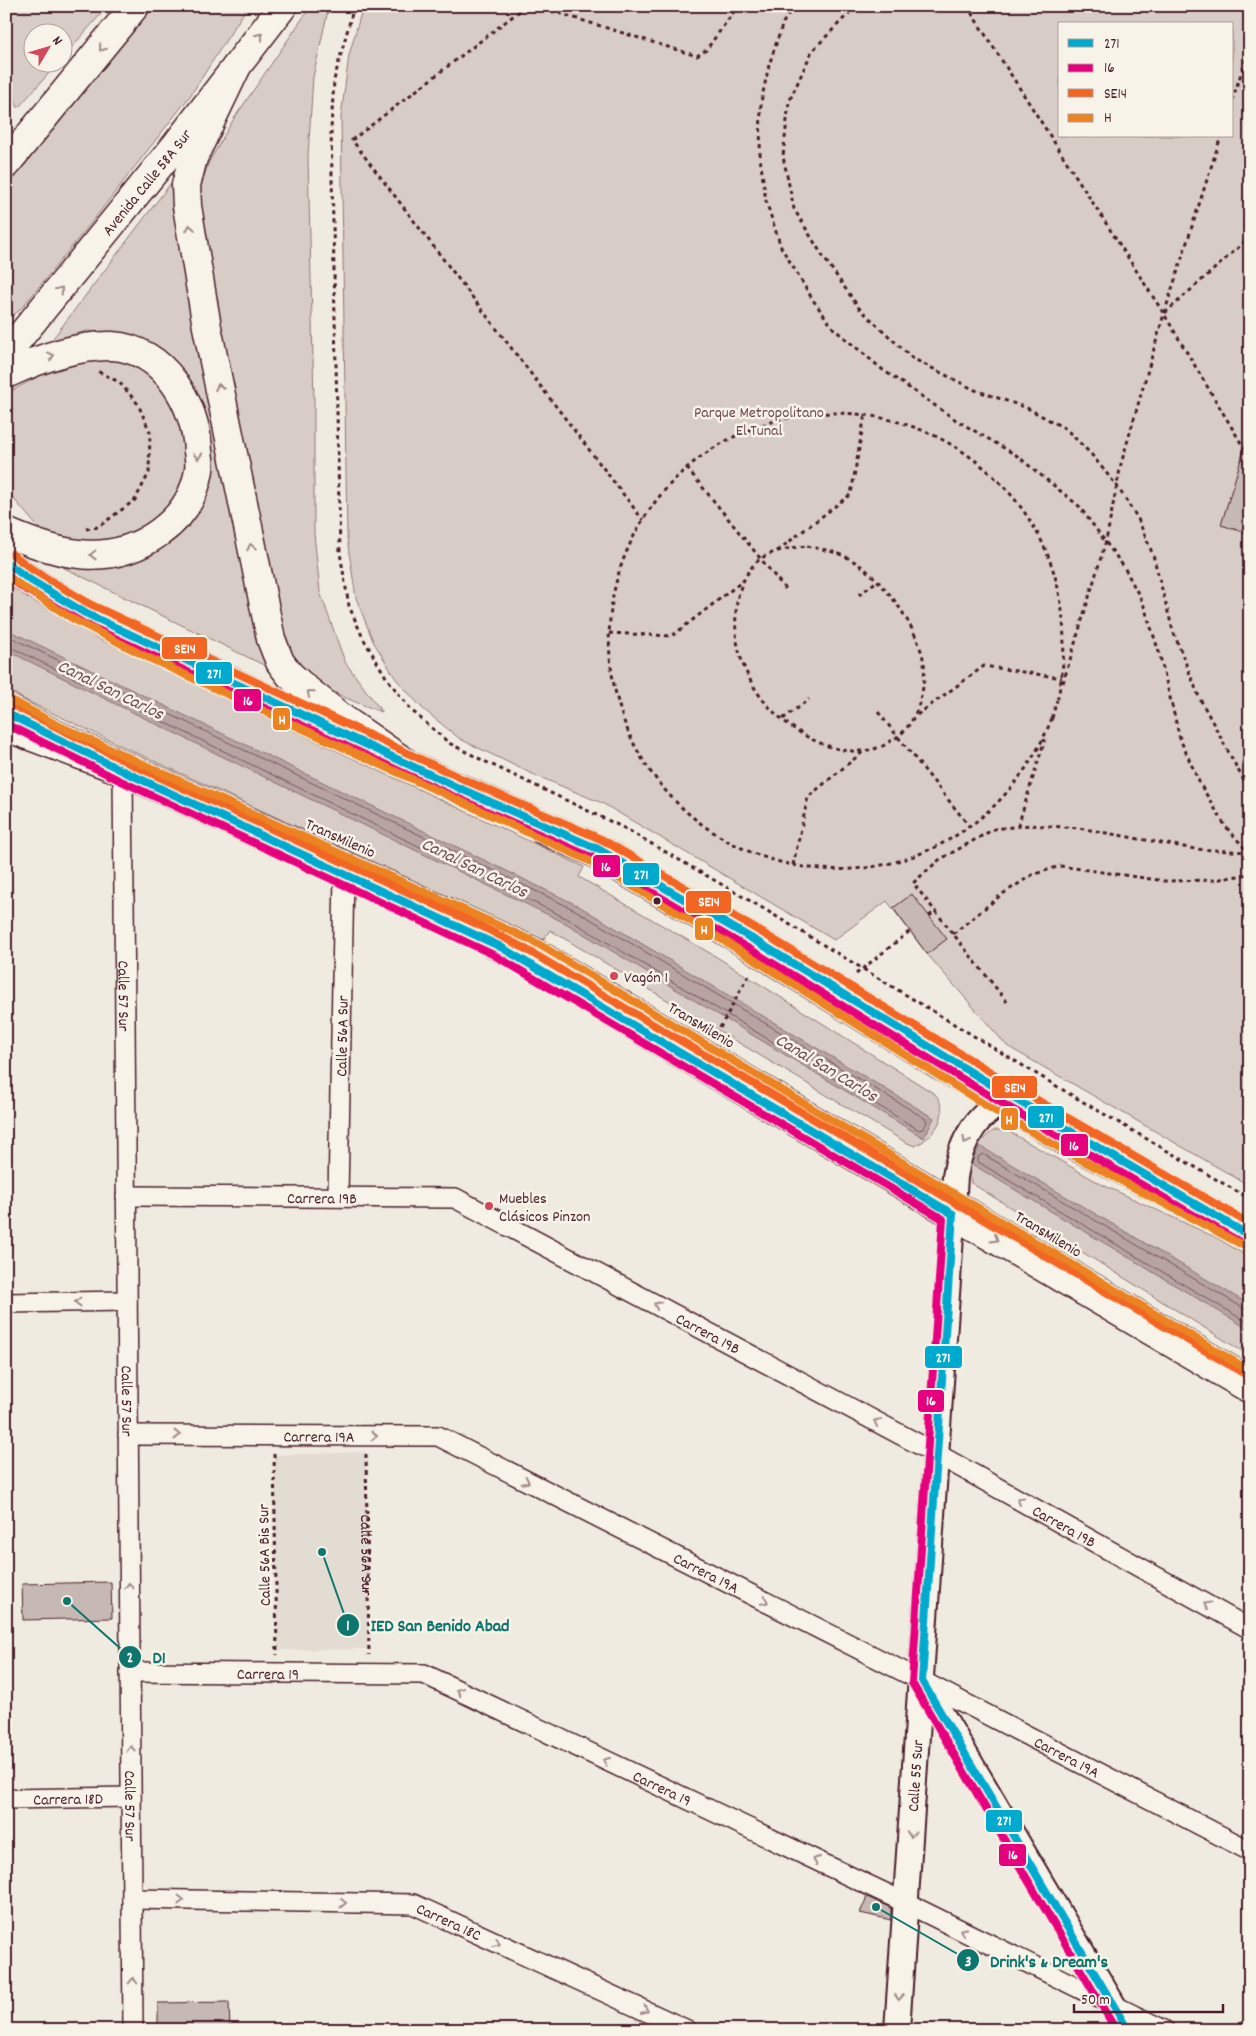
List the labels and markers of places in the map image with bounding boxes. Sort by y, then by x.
unlabelled marker [652,896,662,906]
place label: Vagón 1 [624,967,668,990]
marker: Vagón 1 [608,970,620,982]
place label: Muebles Clásicos Pinzon [499,1188,591,1229]
marker: Muebles Clásicos Pinzon [483,1200,495,1212]
callout: IED San Benido Abad [335,1608,519,1641]
callout: D1 [117,1641,175,1674]
callout: Drink's & Dream's [955,1944,1118,1977]

